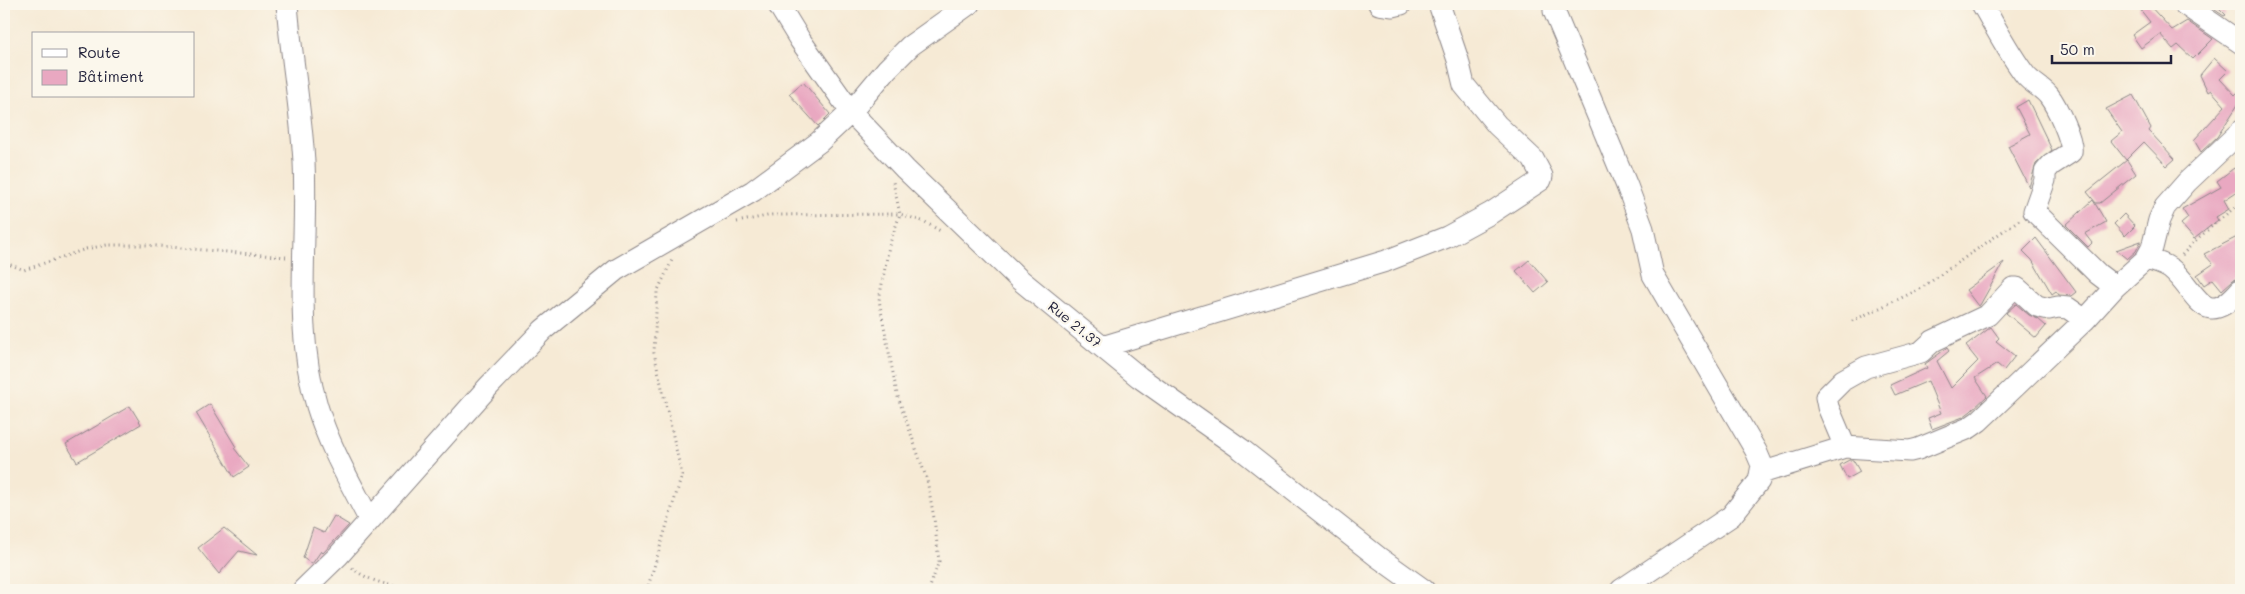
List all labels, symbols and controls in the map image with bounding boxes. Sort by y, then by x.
legend [32,32,195,98]
scale bar [2052,32,2171,64]
text: 50 m [2060,39,2095,59]
text: Route [78,42,121,62]
text: Bâtiment [78,66,144,86]
street label: Rue 21.37 [1044,296,1106,352]

